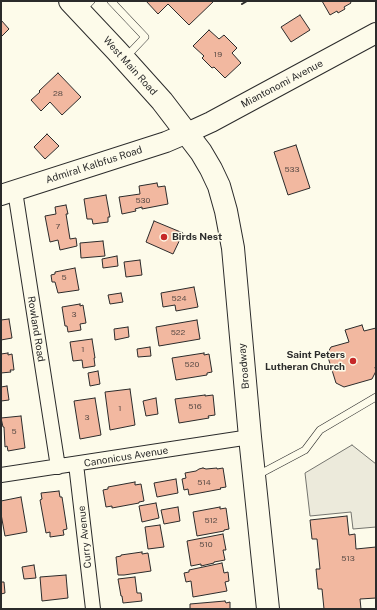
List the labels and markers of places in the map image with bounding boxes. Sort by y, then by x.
place label: Birds Nest [172,231,222,243]
marker: Birds Nest [159,232,169,242]
place label: Saint Peters Lutheran Church [265,349,345,372]
marker: Saint Peters Lutheran Church [348,356,358,366]

